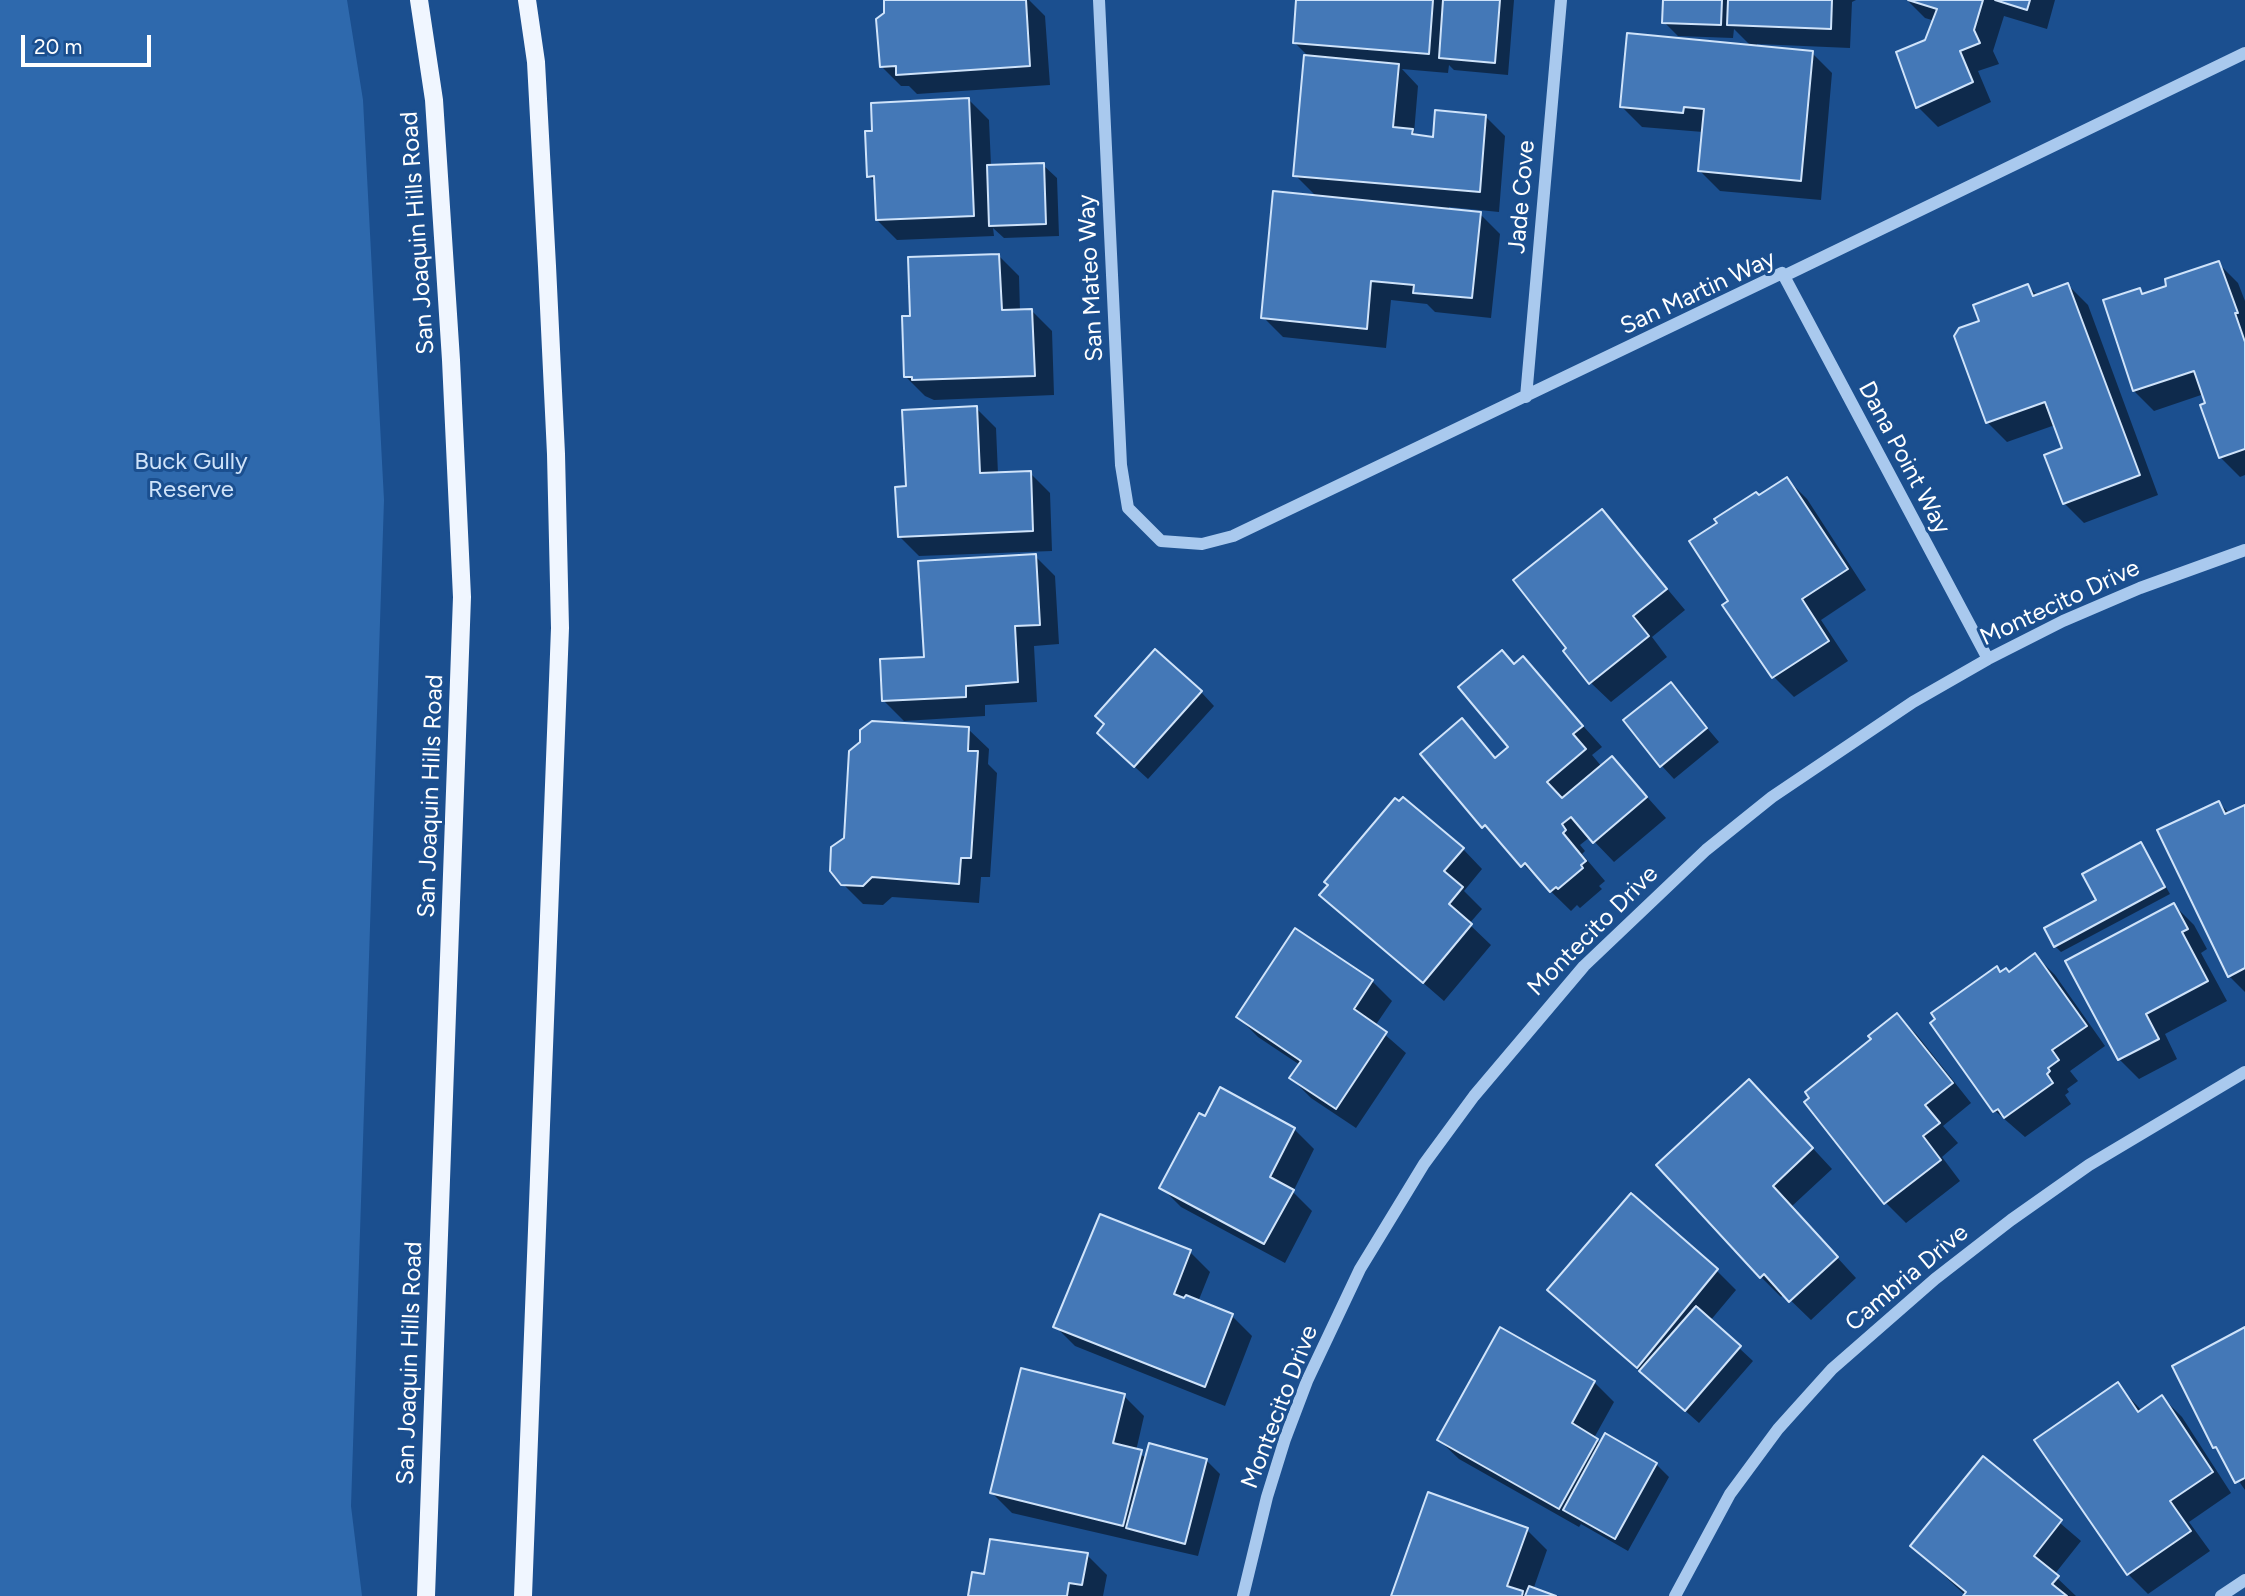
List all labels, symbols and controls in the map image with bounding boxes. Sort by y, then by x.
scale bar [24,21,154,65]
text: 20 m [34,34,82,59]
street label: San Joaquin Hills Road [395,111,441,355]
street label: Jade Cove [1503,139,1541,255]
street label: San Mateo Way [1072,194,1110,362]
street label: San Martin Way [1616,245,1780,341]
street label: Dana Point Way [1852,377,1956,539]
park label: Buck Gully Reserve [134,448,248,504]
street label: Montecito Drive [1976,553,2144,653]
street label: San Joaquin Hills Road [412,674,450,918]
street label: Montecito Drive [1522,860,1664,1002]
street label: Cambria Drive [1840,1218,1974,1338]
street label: San Joaquin Hills Road [391,1241,429,1485]
street label: Montecito Drive [1236,1321,1324,1493]

